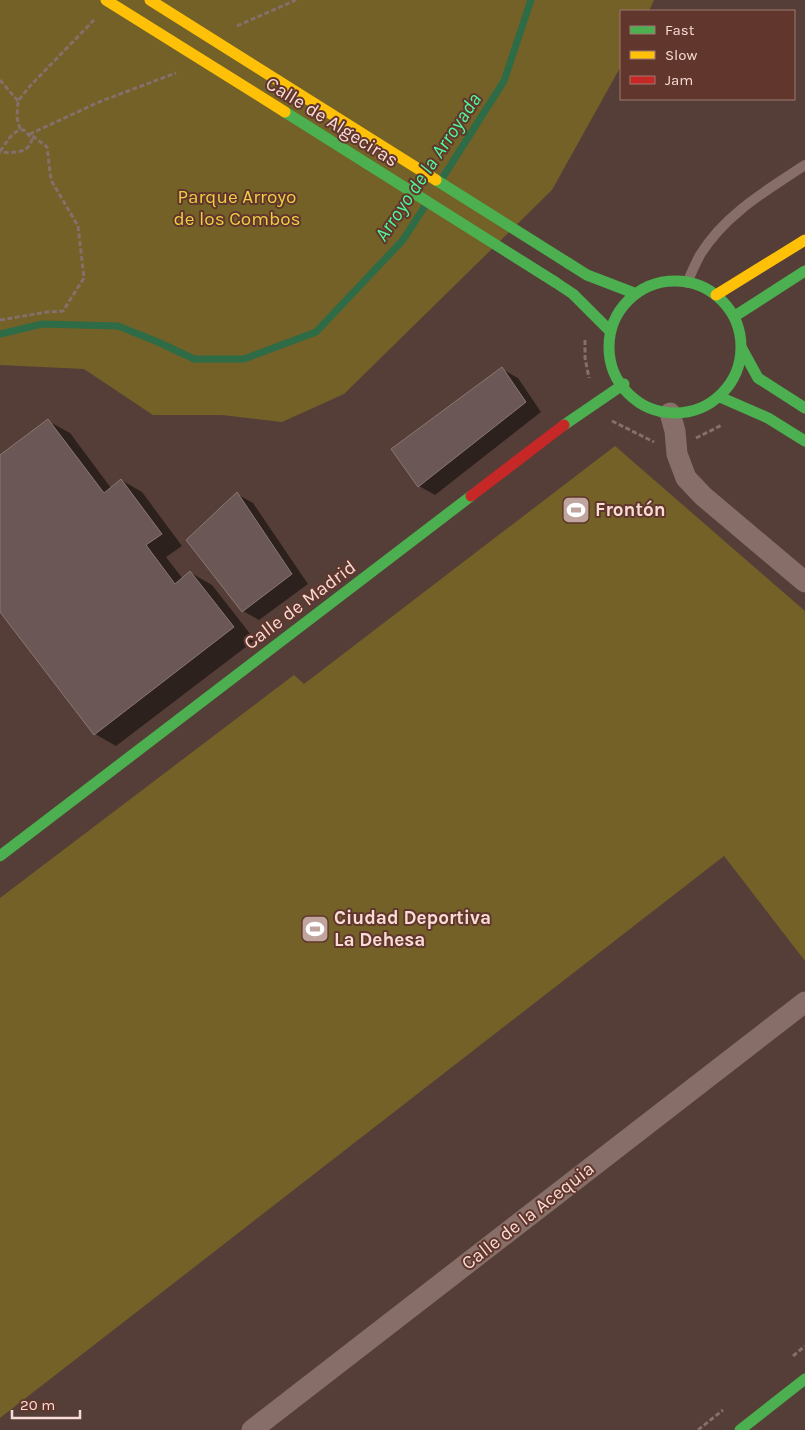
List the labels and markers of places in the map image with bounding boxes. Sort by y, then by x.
sports icon: Frontón [561,495,591,525]
place label: Frontón [595,499,666,521]
place label: Ciudad Deportiva La Dehesa [334,907,491,951]
sports icon: Ciudad Deportiva La Dehesa [300,914,330,944]

